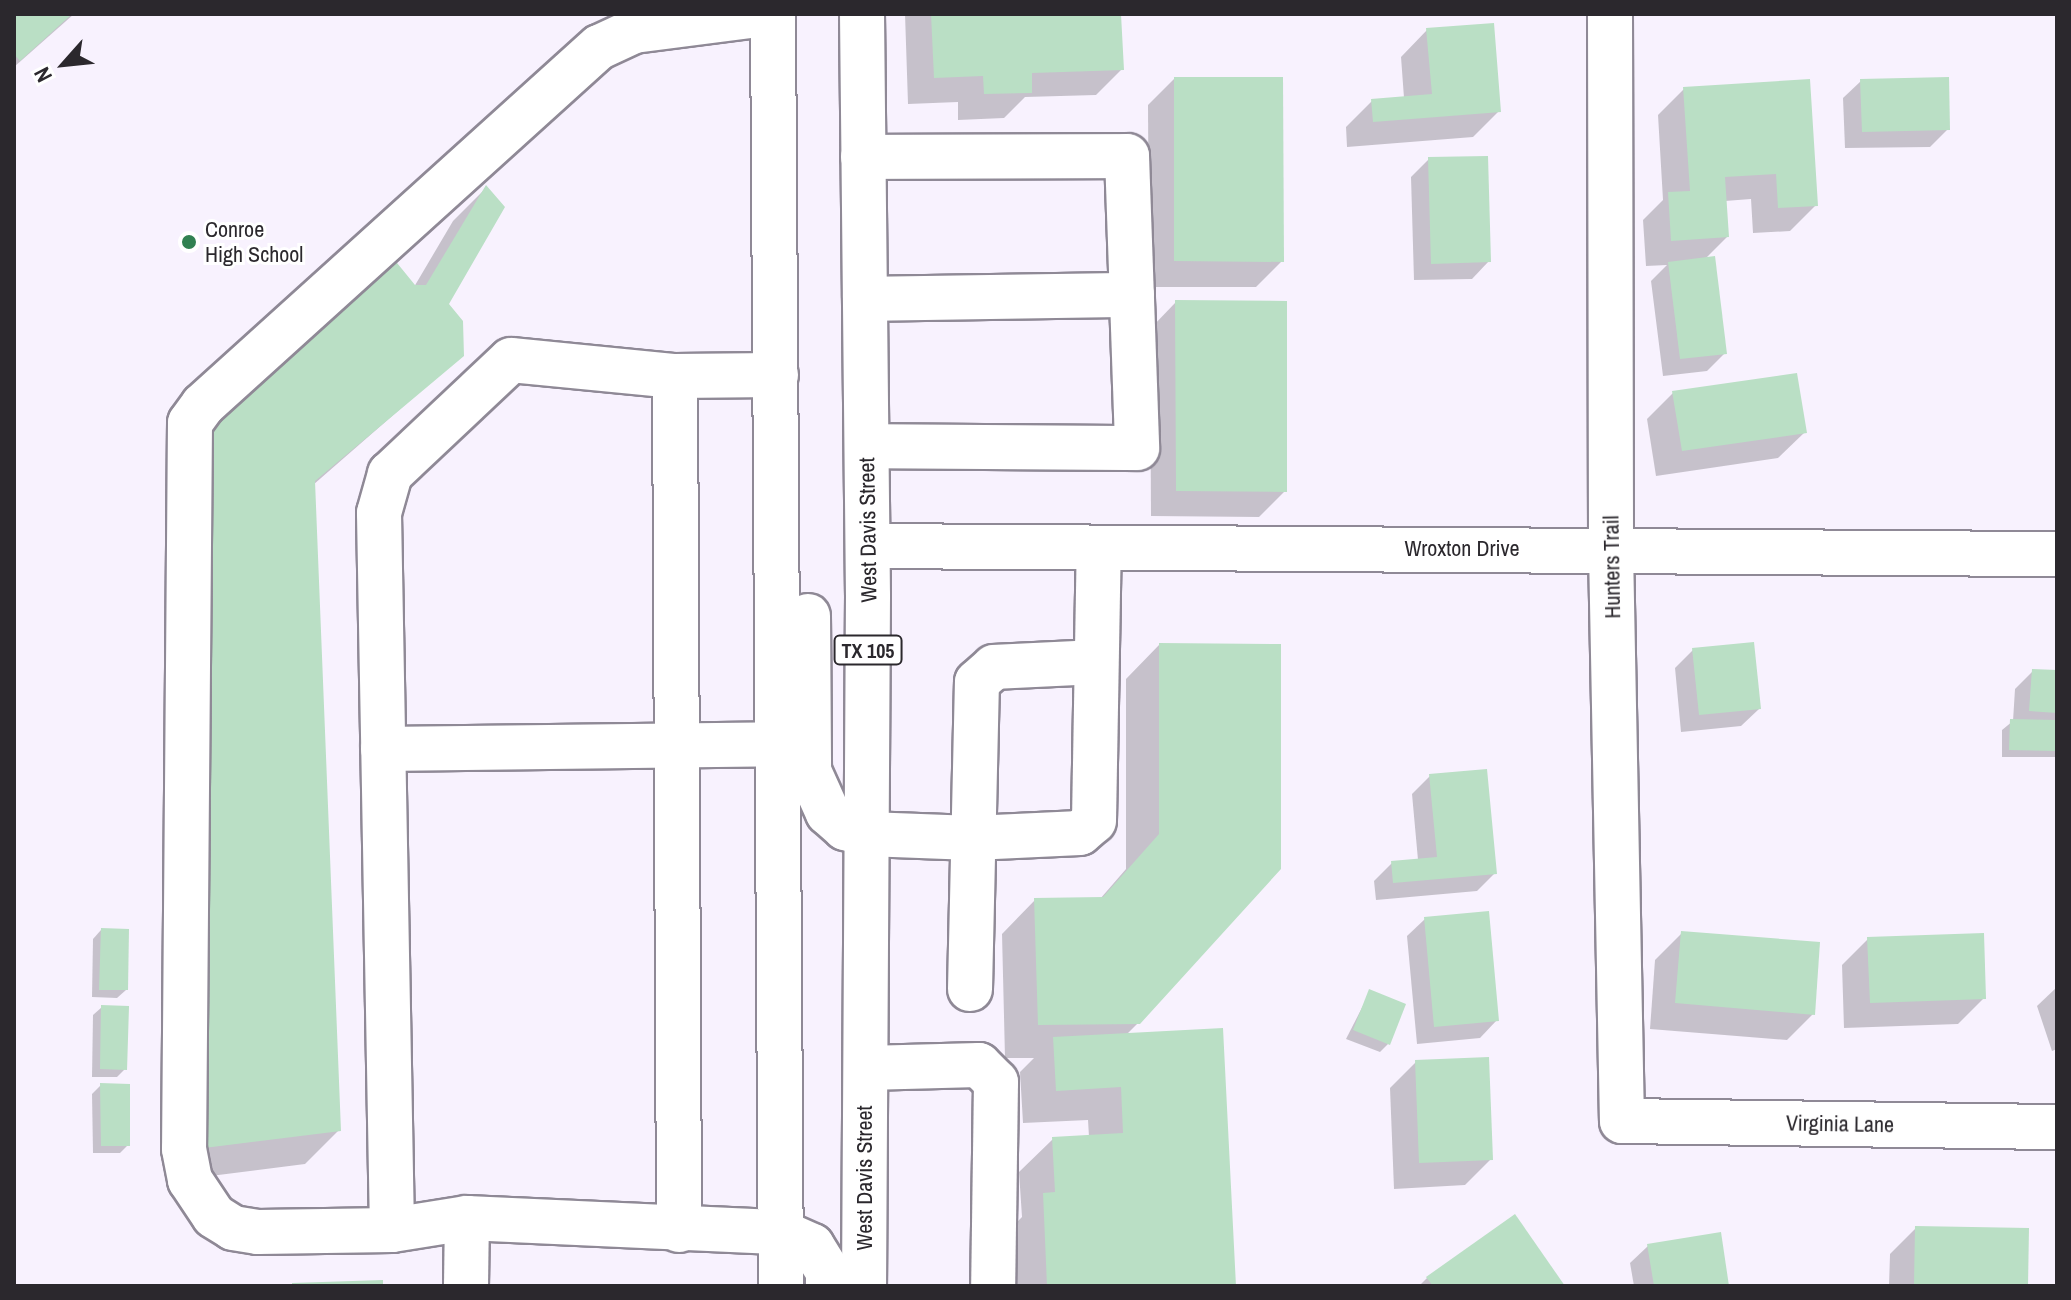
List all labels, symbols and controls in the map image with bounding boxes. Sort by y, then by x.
north arrow [24,24,104,104]
text: N [26,62,59,88]
place label: Conroe High School [205,216,303,268]
marker: Conroe High School [180,233,198,251]
street label: West Davis Street [854,457,882,603]
street label: Hunters Trail [1598,515,1626,619]
street label: Wroxton Drive [1405,536,1519,562]
road number: TX 105 [832,634,904,666]
street label: West Davis Street [852,1105,878,1251]
street label: Virginia Lane [1786,1110,1894,1138]

